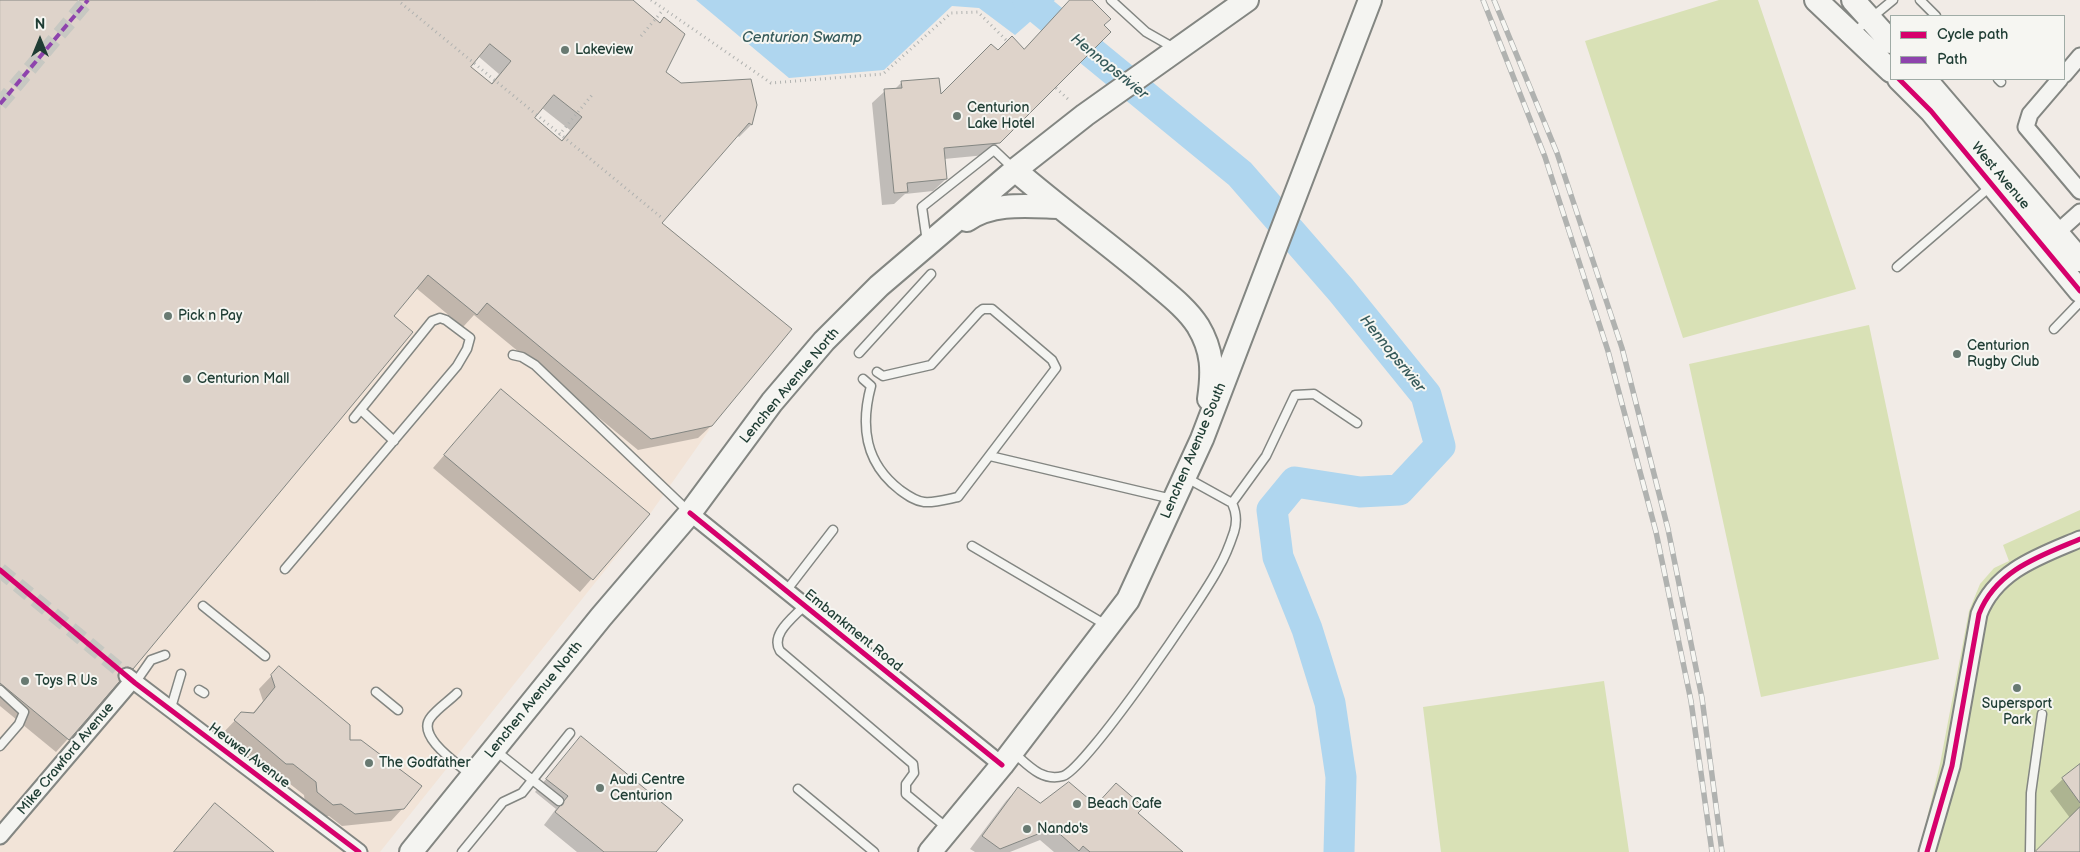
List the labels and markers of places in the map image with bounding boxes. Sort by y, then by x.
place label: Lakeview [575,42,633,58]
marker: Lakeview [559,44,571,56]
place label: Centurion Lake Hotel [967,100,1035,132]
marker: Centurion Lake Hotel [951,110,963,122]
place label: Pick n Pay [178,308,242,324]
marker: Pick n Pay [162,310,174,322]
place label: Centurion Rugby Club [1967,338,2039,371]
marker: Centurion Rugby Club [1951,348,1963,360]
place label: Centurion Mall [197,371,289,387]
marker: Centurion Mall [181,373,193,385]
place label: Toys R Us [35,673,98,689]
marker: Toys R Us [19,675,31,687]
marker: Supersport Park [2011,682,2023,694]
place label: Supersport Park [1982,696,2052,729]
place label: The Godfather [379,755,470,771]
marker: The Godfather [363,757,375,769]
place label: Audi Centre Centurion [610,772,685,804]
marker: Audi Centre Centurion [594,782,606,794]
place label: Beach Cafe [1087,796,1162,812]
marker: Beach Cafe [1071,798,1083,810]
place label: Nando's [1037,821,1088,837]
marker: Nando's [1021,823,1033,835]

